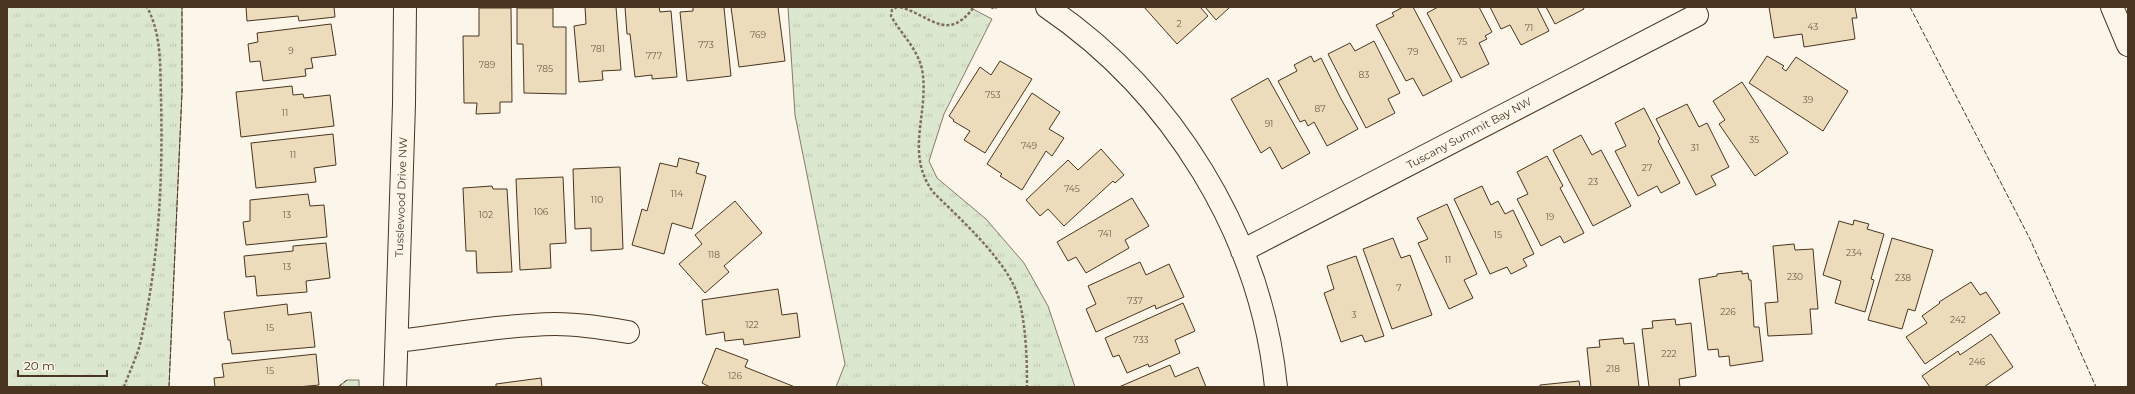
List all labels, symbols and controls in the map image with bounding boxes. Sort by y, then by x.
house number: 2 [1176,18,1182,29]
house number: 43 [1808,21,1818,32]
house number: 71 [1525,22,1533,33]
house number: 769 [750,29,767,40]
house number: 75 [1457,36,1467,47]
house number: 773 [698,39,714,50]
house number: 781 [591,43,605,54]
house number: 9 [288,45,294,56]
house number: 79 [1408,46,1419,57]
house number: 777 [646,50,662,61]
house number: 789 [479,59,496,70]
house number: 785 [537,63,553,74]
house number: 83 [1359,69,1369,80]
house number: 753 [985,89,1001,100]
street label: Tuscany Summit Bay NW [1404,94,1534,172]
house number: 39 [1803,94,1814,105]
house number: 87 [1314,103,1326,114]
house number: 11 [282,107,288,118]
house number: 91 [1265,118,1273,129]
house number: 35 [1749,134,1759,145]
street label: Tusslewood Drive NW [392,137,410,257]
house number: 749 [1021,140,1038,151]
house number: 31 [1691,142,1699,153]
house number: 11 [290,149,296,160]
house number: 27 [1642,162,1652,173]
house number: 23 [1588,176,1598,187]
house number: 745 [1064,183,1080,194]
house number: 114 [671,188,683,199]
house number: 110 [591,194,603,205]
house number: 106 [534,206,549,217]
house number: 13 [283,209,291,220]
house number: 102 [479,209,493,220]
house number: 19 [1546,211,1555,222]
house number: 741 [1098,228,1112,239]
house number: 15 [1494,229,1502,240]
house number: 234 [1846,247,1862,258]
house number: 118 [708,249,720,260]
house number: 11 [1445,254,1451,265]
house number: 13 [283,261,291,272]
house number: 230 [1787,271,1803,282]
house number: 238 [1895,272,1911,283]
house number: 7 [1396,282,1402,293]
house number: 737 [1127,295,1143,306]
house number: 226 [1720,306,1736,317]
house number: 3 [1351,309,1357,320]
house number: 242 [1950,314,1966,325]
house number: 122 [745,319,759,330]
house number: 15 [266,322,274,333]
house number: 733 [1133,334,1149,345]
house number: 222 [1661,348,1677,359]
scale bar [18,352,107,378]
house number: 246 [1969,356,1986,367]
text: 20 m [24,358,55,373]
house number: 218 [1606,363,1620,374]
house number: 15 [266,365,274,376]
house number: 126 [728,370,742,381]

